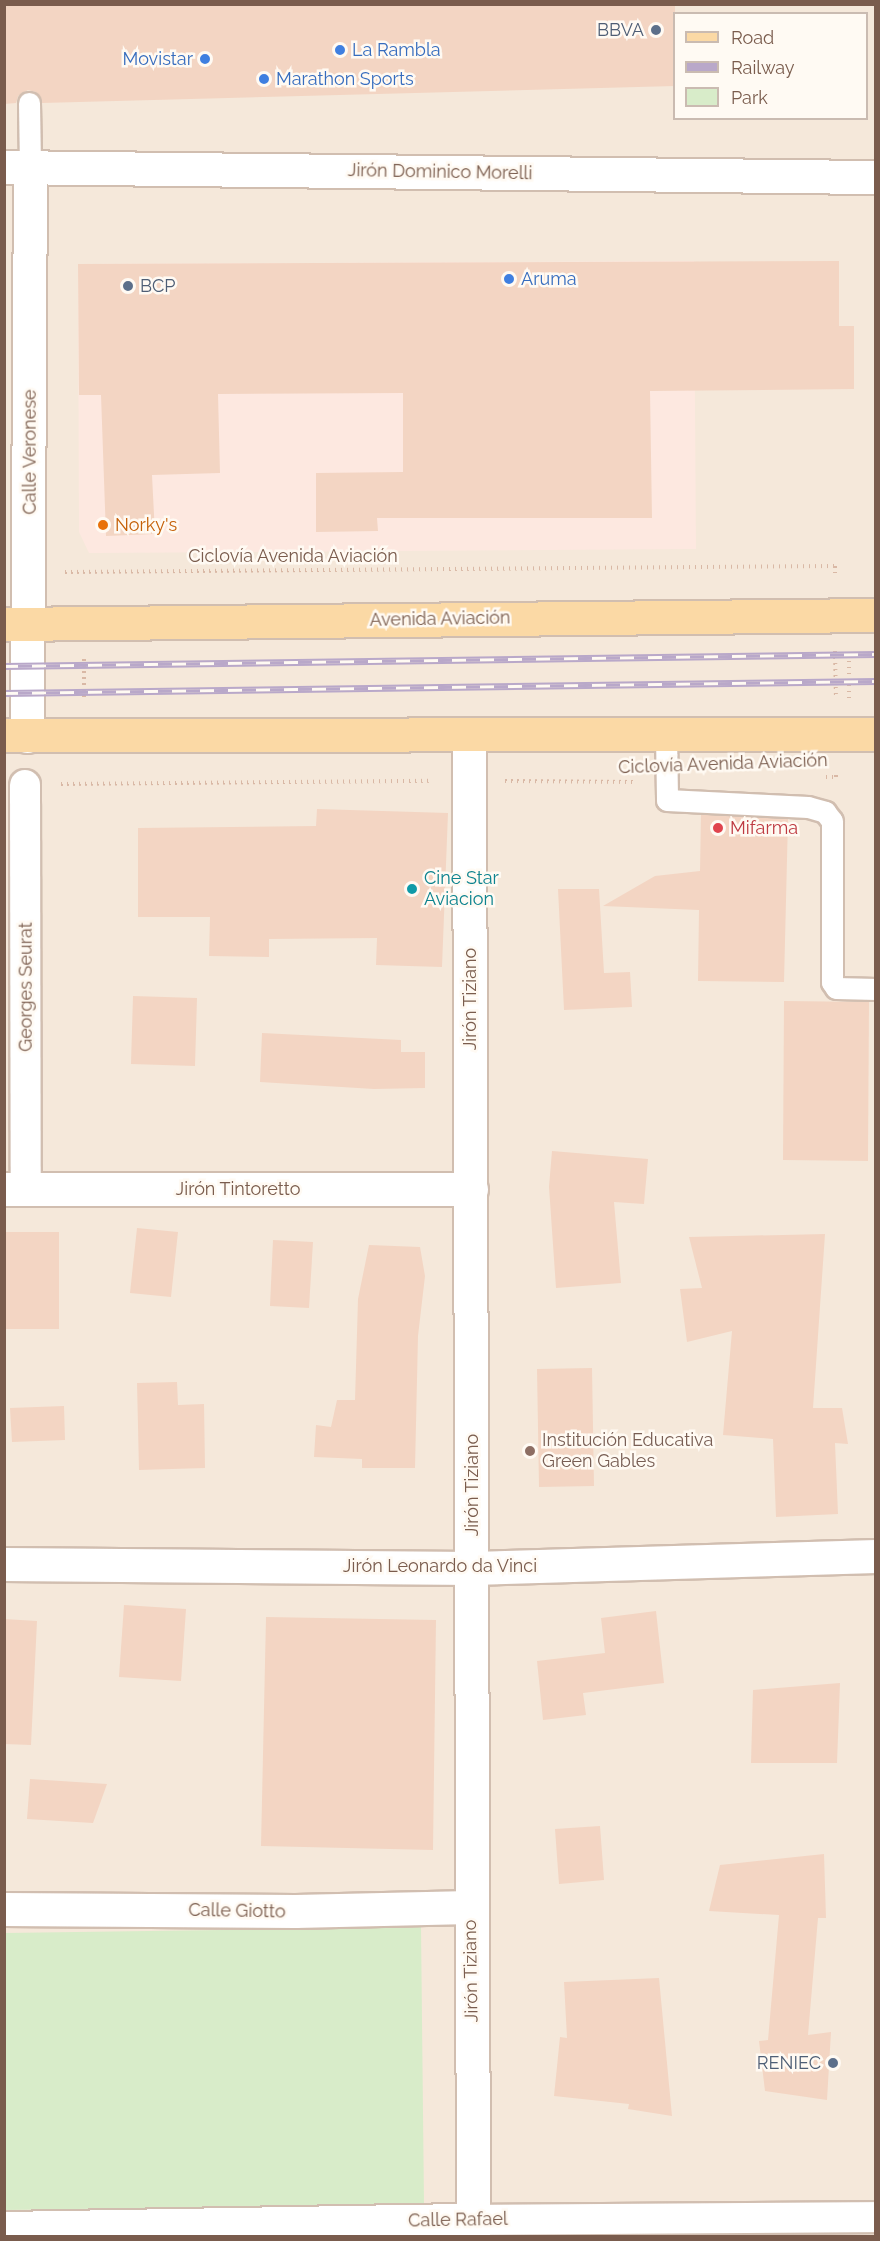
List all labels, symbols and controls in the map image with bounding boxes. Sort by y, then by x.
legend [673,12,868,120]
place label: BBVA [597,19,644,41]
marker: BBVA [649,23,663,37]
text: Road [731,27,774,48]
place label: La Rambla [352,39,441,61]
marker: La Rambla [333,43,347,57]
place label: Movistar [123,48,193,70]
marker: Movistar [198,52,212,66]
text: Railway [731,57,795,78]
place label: Marathon Sports [276,68,414,90]
marker: Marathon Sports [257,72,271,86]
text: Park [731,87,768,108]
street label: Jirón Dominico Morelli [348,160,532,184]
place label: Aruma [521,268,577,290]
marker: Aruma [502,272,516,286]
place label: BCP [140,275,176,297]
marker: BCP [121,279,135,293]
street label: Calle Veronese [19,389,41,515]
place label: Norky's [115,514,177,536]
marker: Norky's [96,518,110,532]
street label: Ciclovía Avenida Aviación [188,545,398,567]
street label: Avenida Aviación [369,607,511,631]
street label: Ciclovía Avenida Aviación [617,750,829,778]
place label: Mifarma [730,817,798,839]
marker: Mifarma [711,821,725,835]
place label: Cine Star Aviacion [424,868,499,910]
marker: Cine Star Aviacion [405,882,419,896]
street label: Georges Seurat [15,922,37,1052]
street label: Jirón Tiziano [459,947,481,1051]
street label: Jirón Tintoretto [175,1178,301,1200]
place label: Institución Educativa Green Gables [542,1430,713,1472]
street label: Jirón Tiziano [461,1433,483,1537]
marker: Institución Educativa Green Gables [523,1444,537,1458]
street label: Jirón Leonardo da Vinci [343,1555,537,1577]
street label: Calle Giotto [188,1899,286,1923]
street label: Jirón Tiziano [459,1919,483,2023]
place label: RENIEC [757,2052,821,2074]
marker: RENIEC [826,2056,840,2070]
street label: Calle Rafael [408,2208,508,2232]

